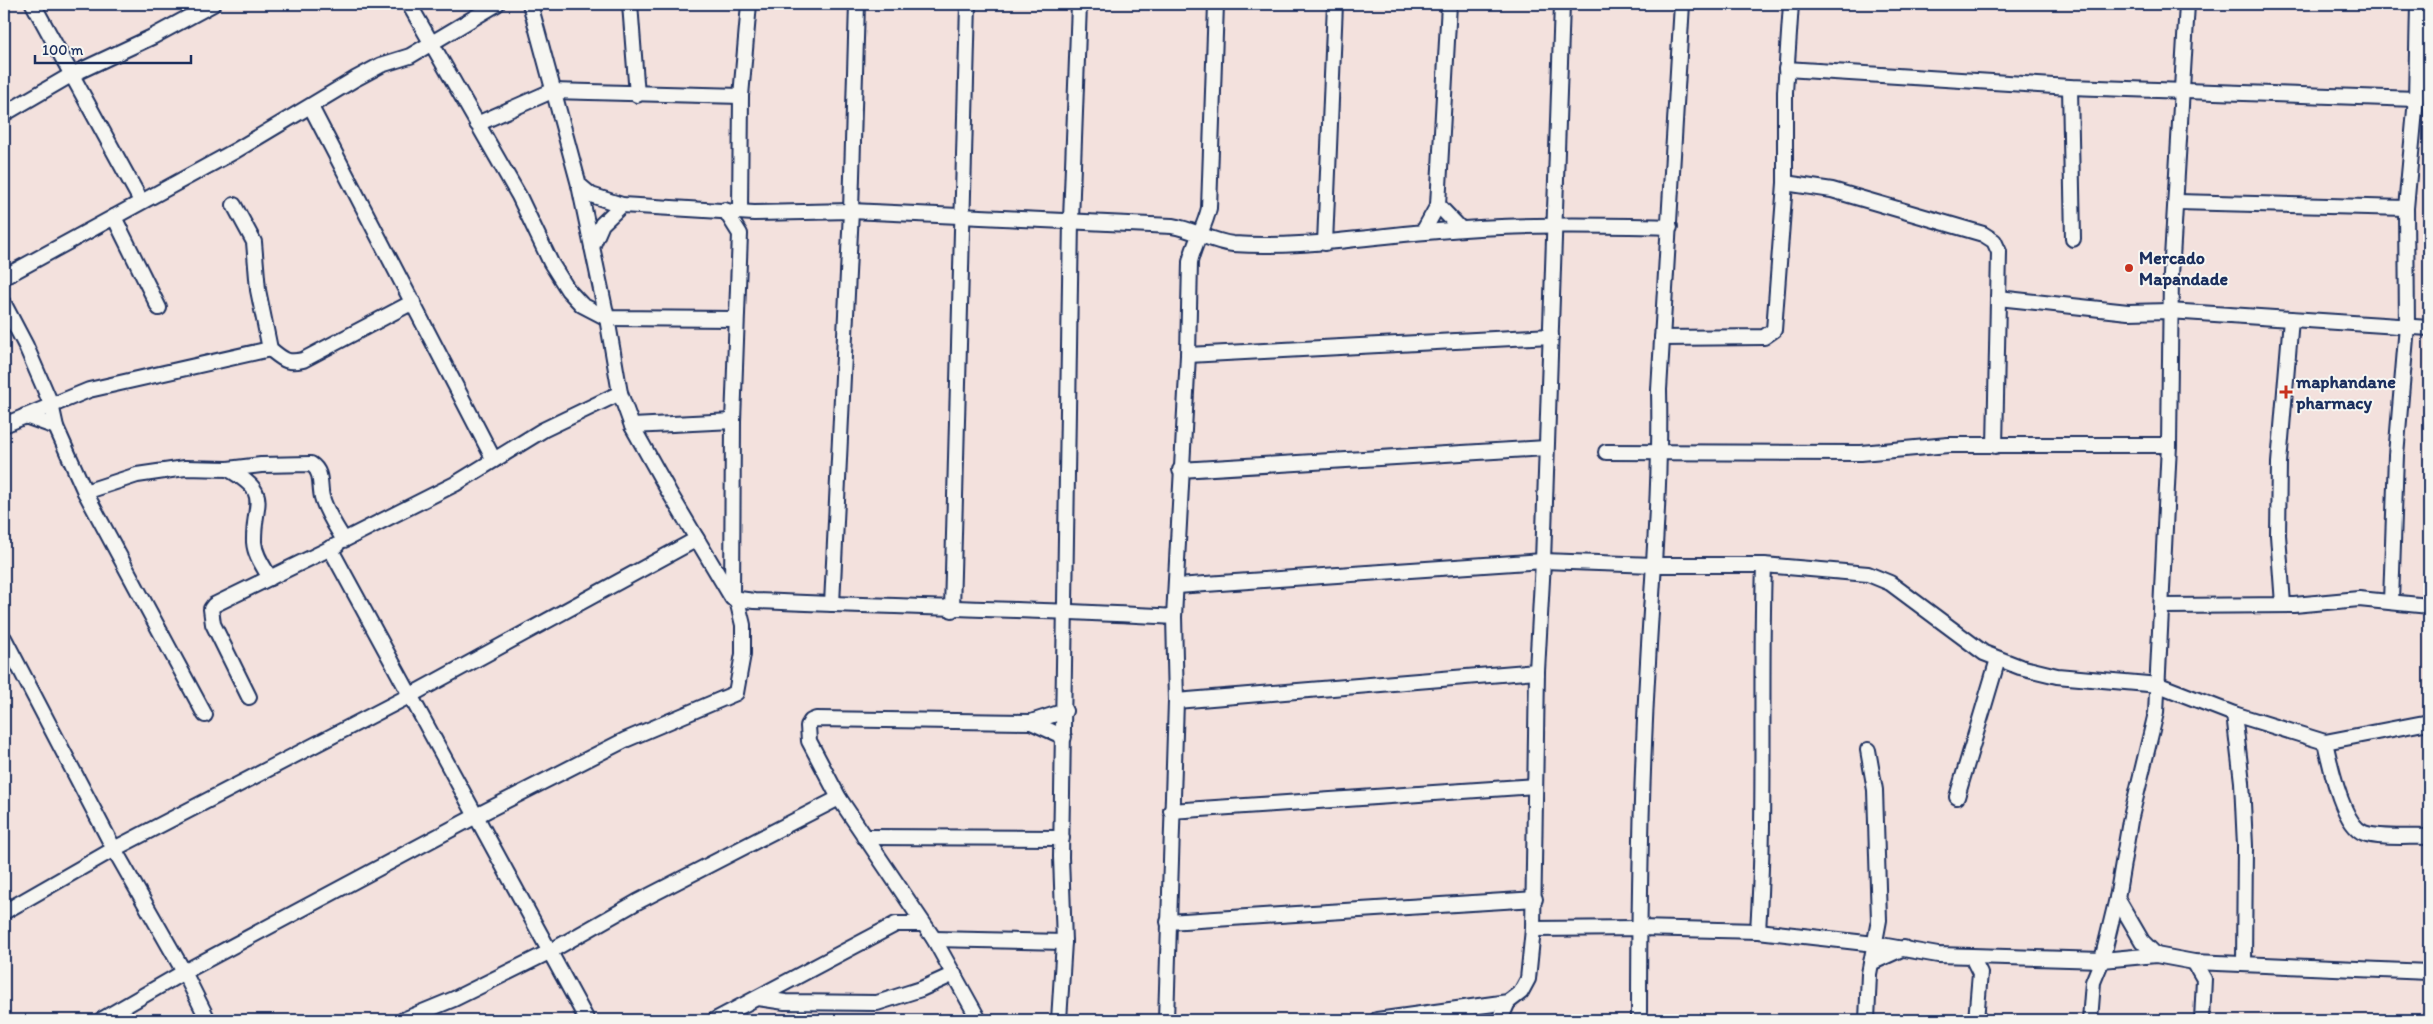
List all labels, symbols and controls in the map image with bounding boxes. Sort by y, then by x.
scale bar [35,32,191,64]
text: 100 m [42,41,84,59]
place label: Mercado Mapandade [2139,247,2228,290]
marker: Mercado Mapandade [2123,262,2135,274]
place label: maphandane pharmacy [2295,371,2396,414]
marker: maphandane pharmacy [2280,386,2292,398]

